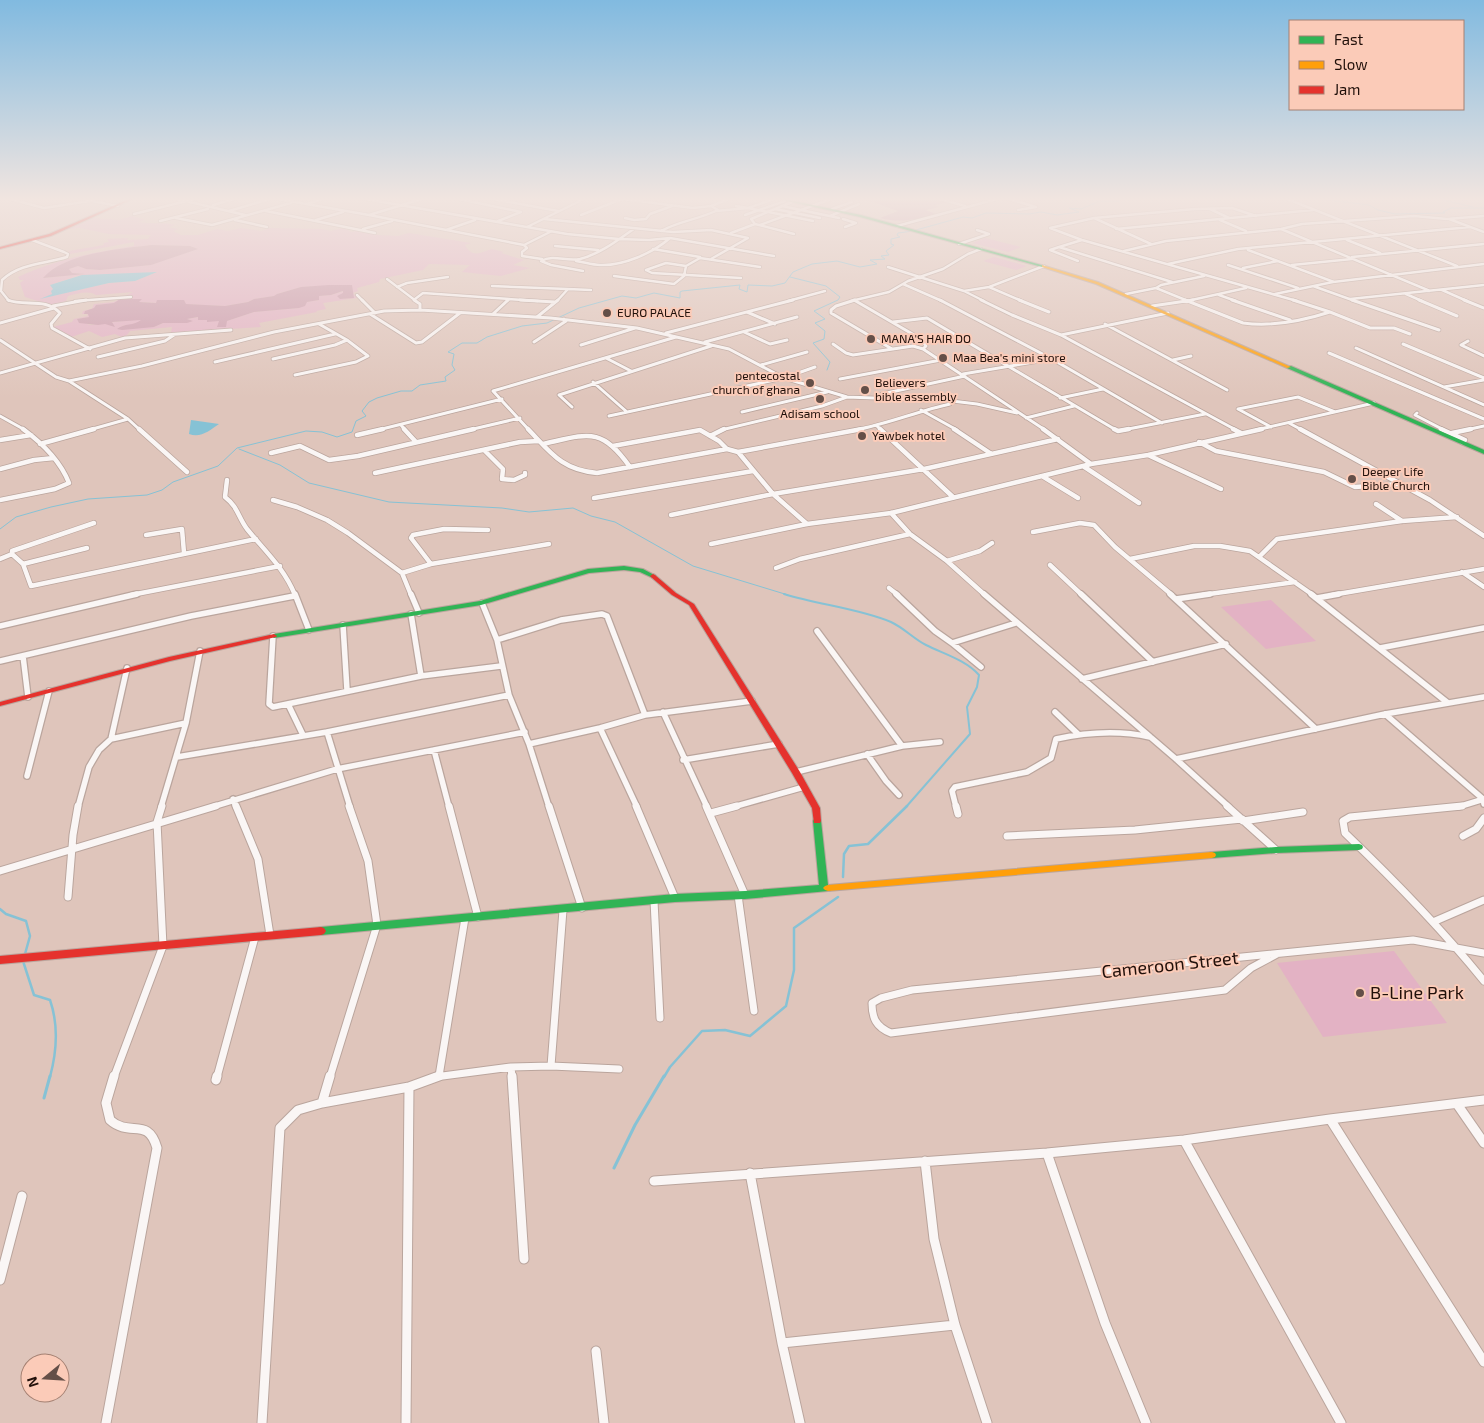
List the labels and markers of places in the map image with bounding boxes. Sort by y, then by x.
place label: EURO PALACE [617,305,691,319]
marker: EURO PALACE [601,307,613,319]
place label: MANA'S HAIR DO [881,331,971,345]
marker: MANA'S HAIR DO [865,333,877,345]
place label: Maa Bea's mini store [953,350,1066,364]
marker: Maa Bea's mini store [937,352,949,364]
place label: pentecostal church of ghana [713,368,800,396]
place label: Believers bible assembly [875,375,957,403]
marker: pentecostal church of ghana [804,377,816,389]
marker: Believers bible assembly [859,384,871,396]
marker: Adisam school [814,393,826,405]
place label: Adisam school [780,406,860,420]
place label: Yawbek hotel [872,428,945,442]
marker: Yawbek hotel [856,430,868,442]
place label: Deeper Life Bible Church [1362,464,1430,492]
marker: Deeper Life Bible Church [1346,473,1358,485]
place label: B-Line Park [1370,981,1464,1003]
marker: B-Line Park [1354,987,1366,999]

